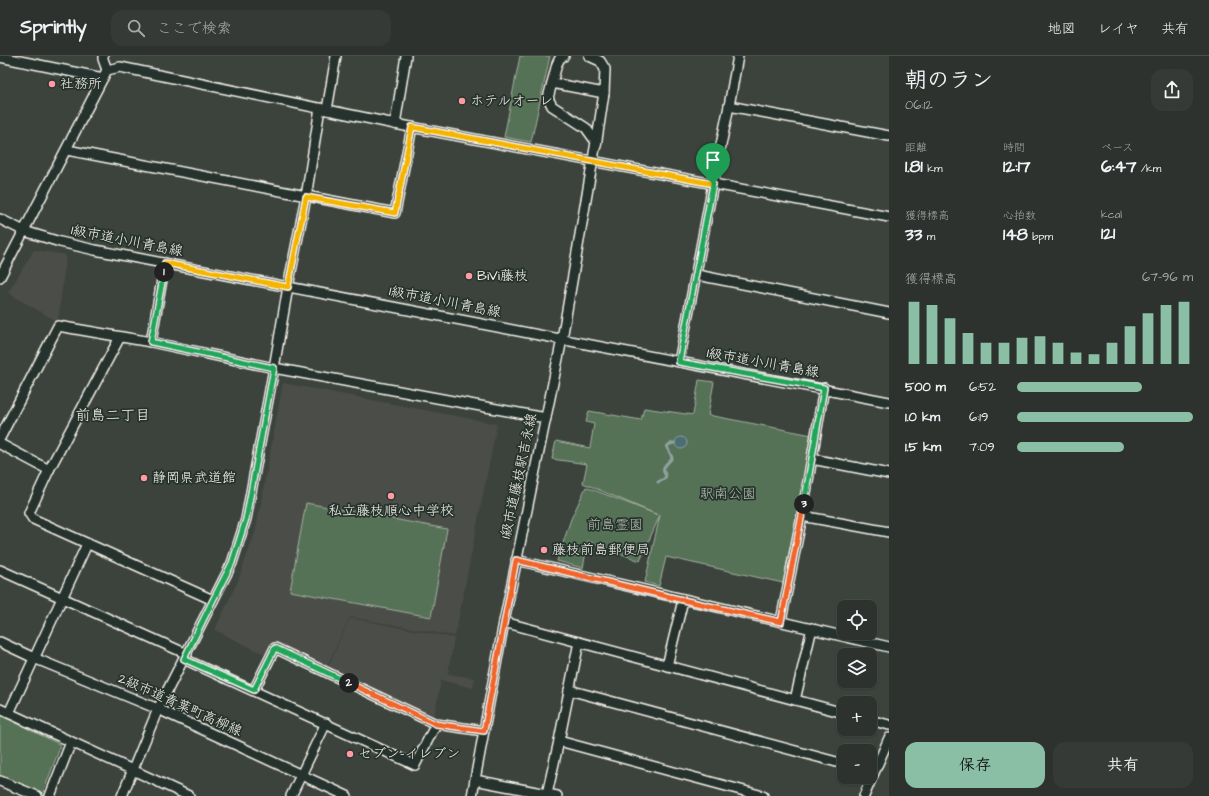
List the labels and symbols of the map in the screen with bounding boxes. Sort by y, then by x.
place label: 社務所 [60,74,102,94]
marker: 社務所 [47,79,57,89]
place label: ホテルオーレ [470,91,553,111]
marker: ホテルオーレ [457,96,467,106]
pin [696,143,730,184]
street label: 1級市道小川青島線 [69,220,185,262]
pin: 1 [154,262,174,282]
place label: BiVi藤枝 [477,266,528,286]
marker: BiVi藤枝 [464,271,474,281]
street label: 1級市道小川青島線 [387,281,503,323]
street label: 1級市道小川青島線 [705,343,821,383]
district label: 前島二丁目 [75,405,151,426]
street label: 1級市道藤枝駅吉永線 [496,411,542,541]
place label: 静岡県武道館 [152,468,236,488]
marker: 静岡県武道館 [139,473,149,483]
park label: 駅南公園 [700,484,756,504]
marker: 私立藤枝順心中学校 [386,491,396,501]
pin: 3 [794,494,814,514]
place label: 私立藤枝順心中学校 [328,501,454,521]
park label: 前島霊園 [587,515,643,535]
place label: 藤枝前島郵便局 [552,540,650,560]
marker: 藤枝前島郵便局 [539,545,549,555]
street label: 2級市道青葉町高柳線 [115,669,245,741]
pin: 2 [339,673,359,693]
place label: セブン-イレブン [358,744,460,764]
marker: セブン-イレブン [345,749,355,759]

